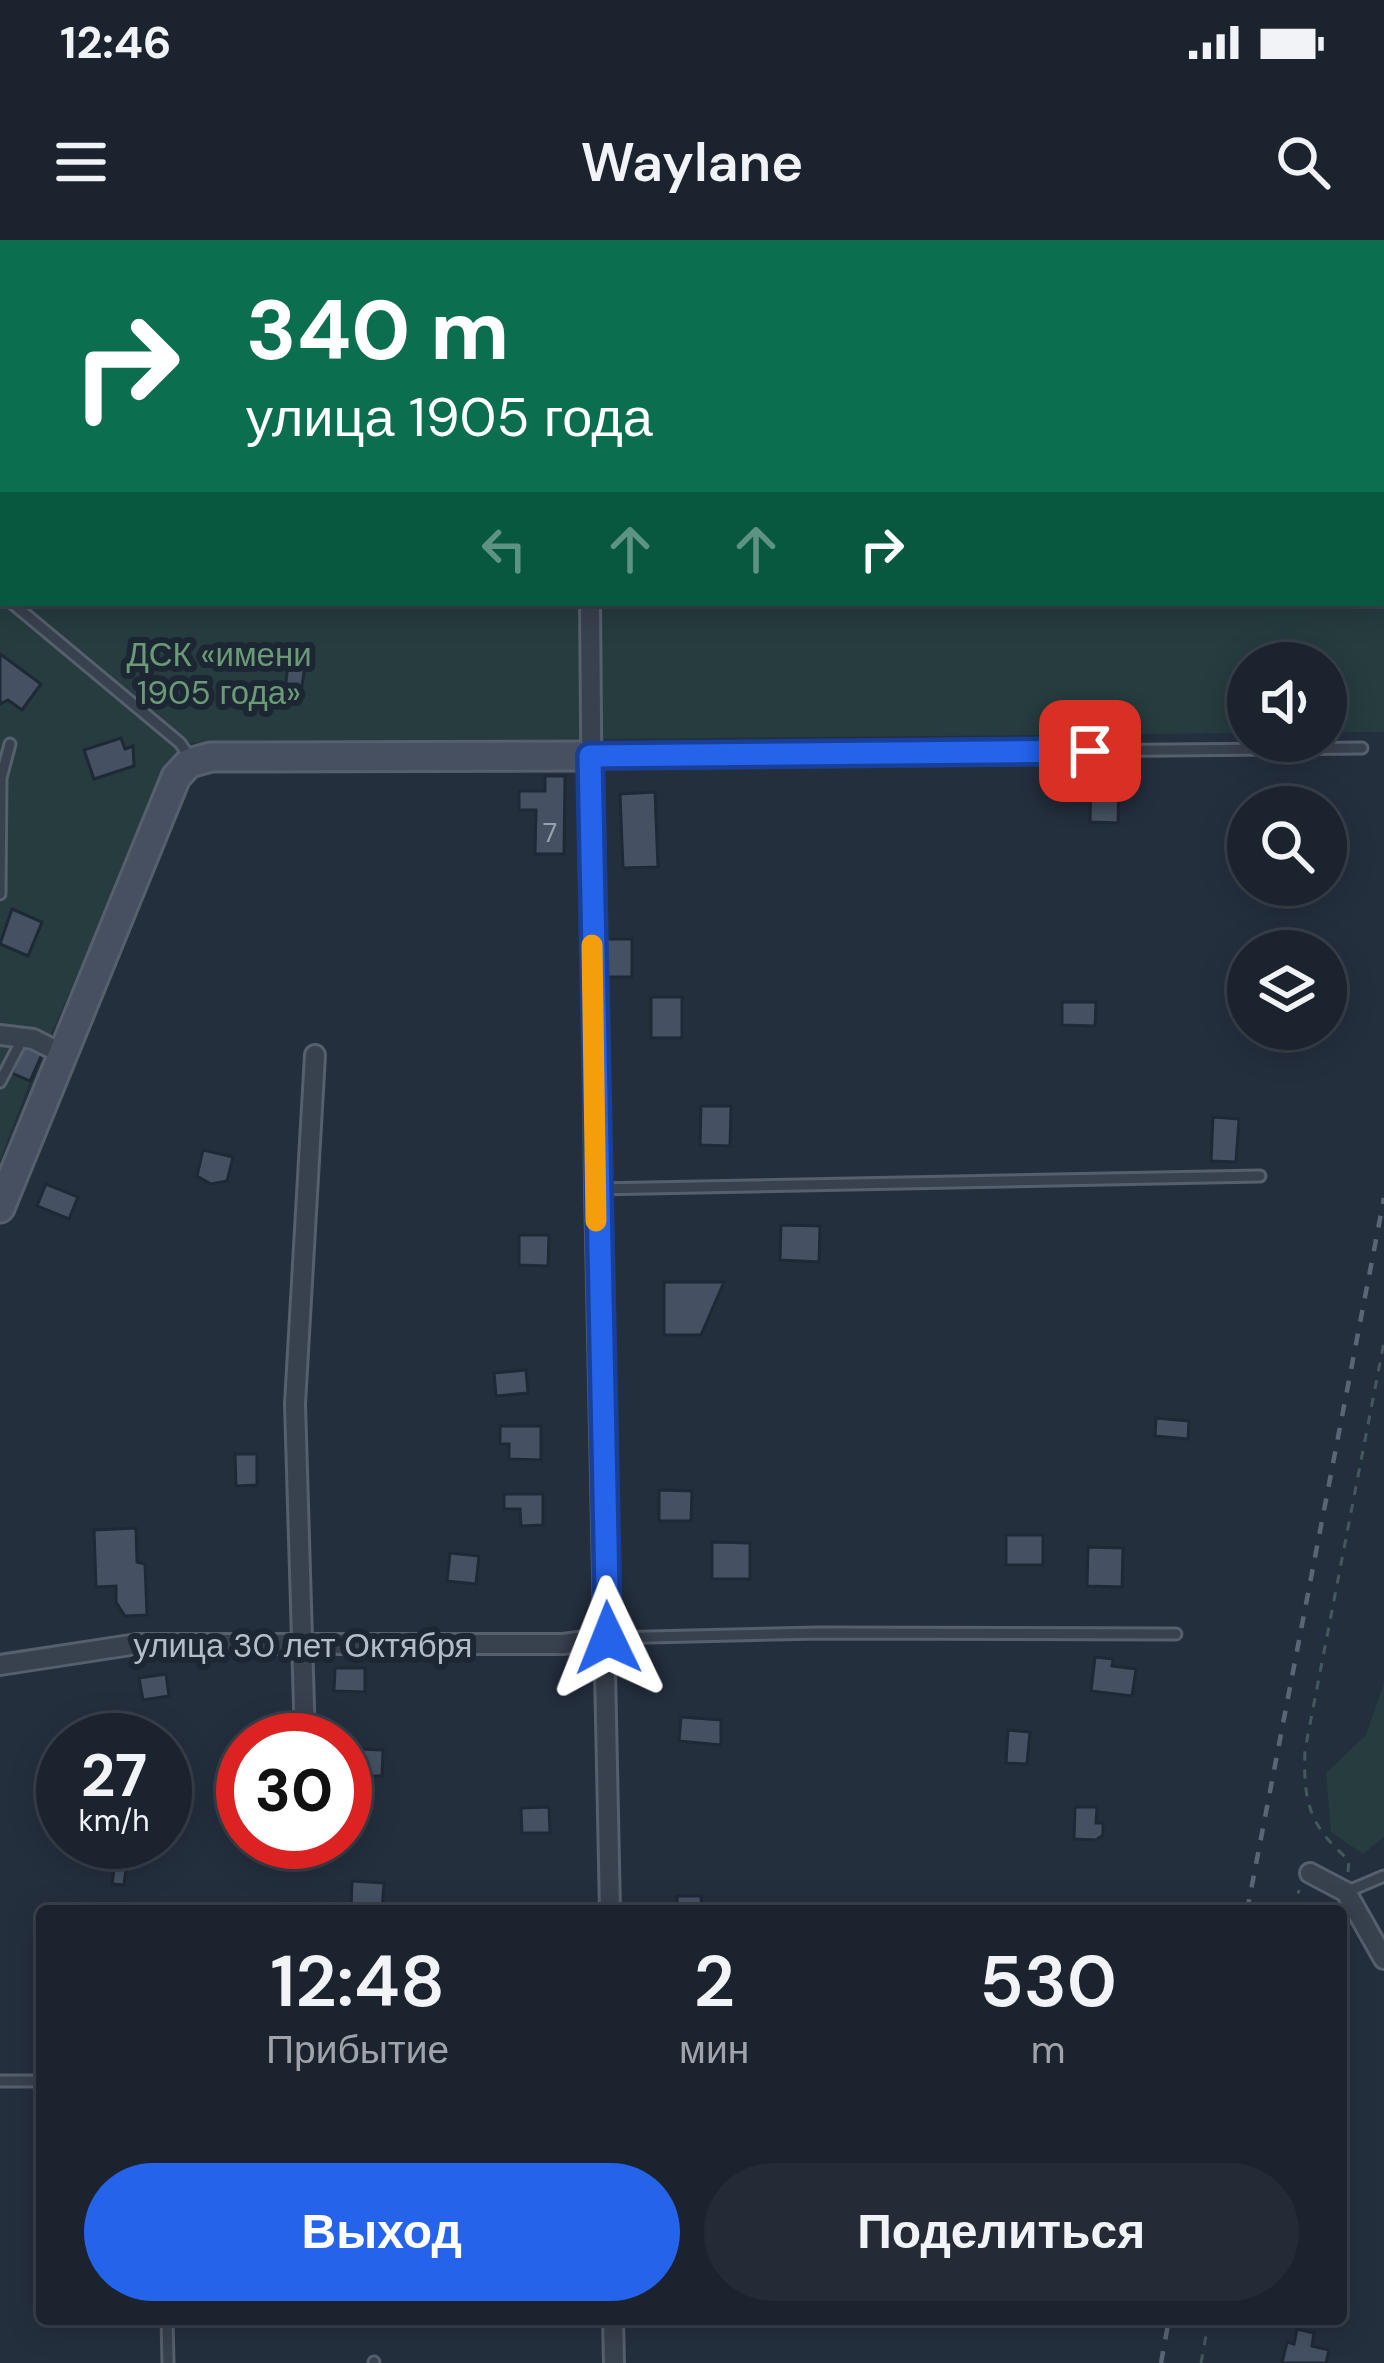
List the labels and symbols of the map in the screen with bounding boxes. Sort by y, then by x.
park label: ДСК «имени 1905 года» [126,633,312,714]
pin [1039,700,1141,802]
house number: 7 [543,815,557,850]
position arrow [545,1575,671,1701]
street label: улица 30 лет Октября [134,1624,472,1667]
speed limit sign: 30 [216,1713,372,1869]

